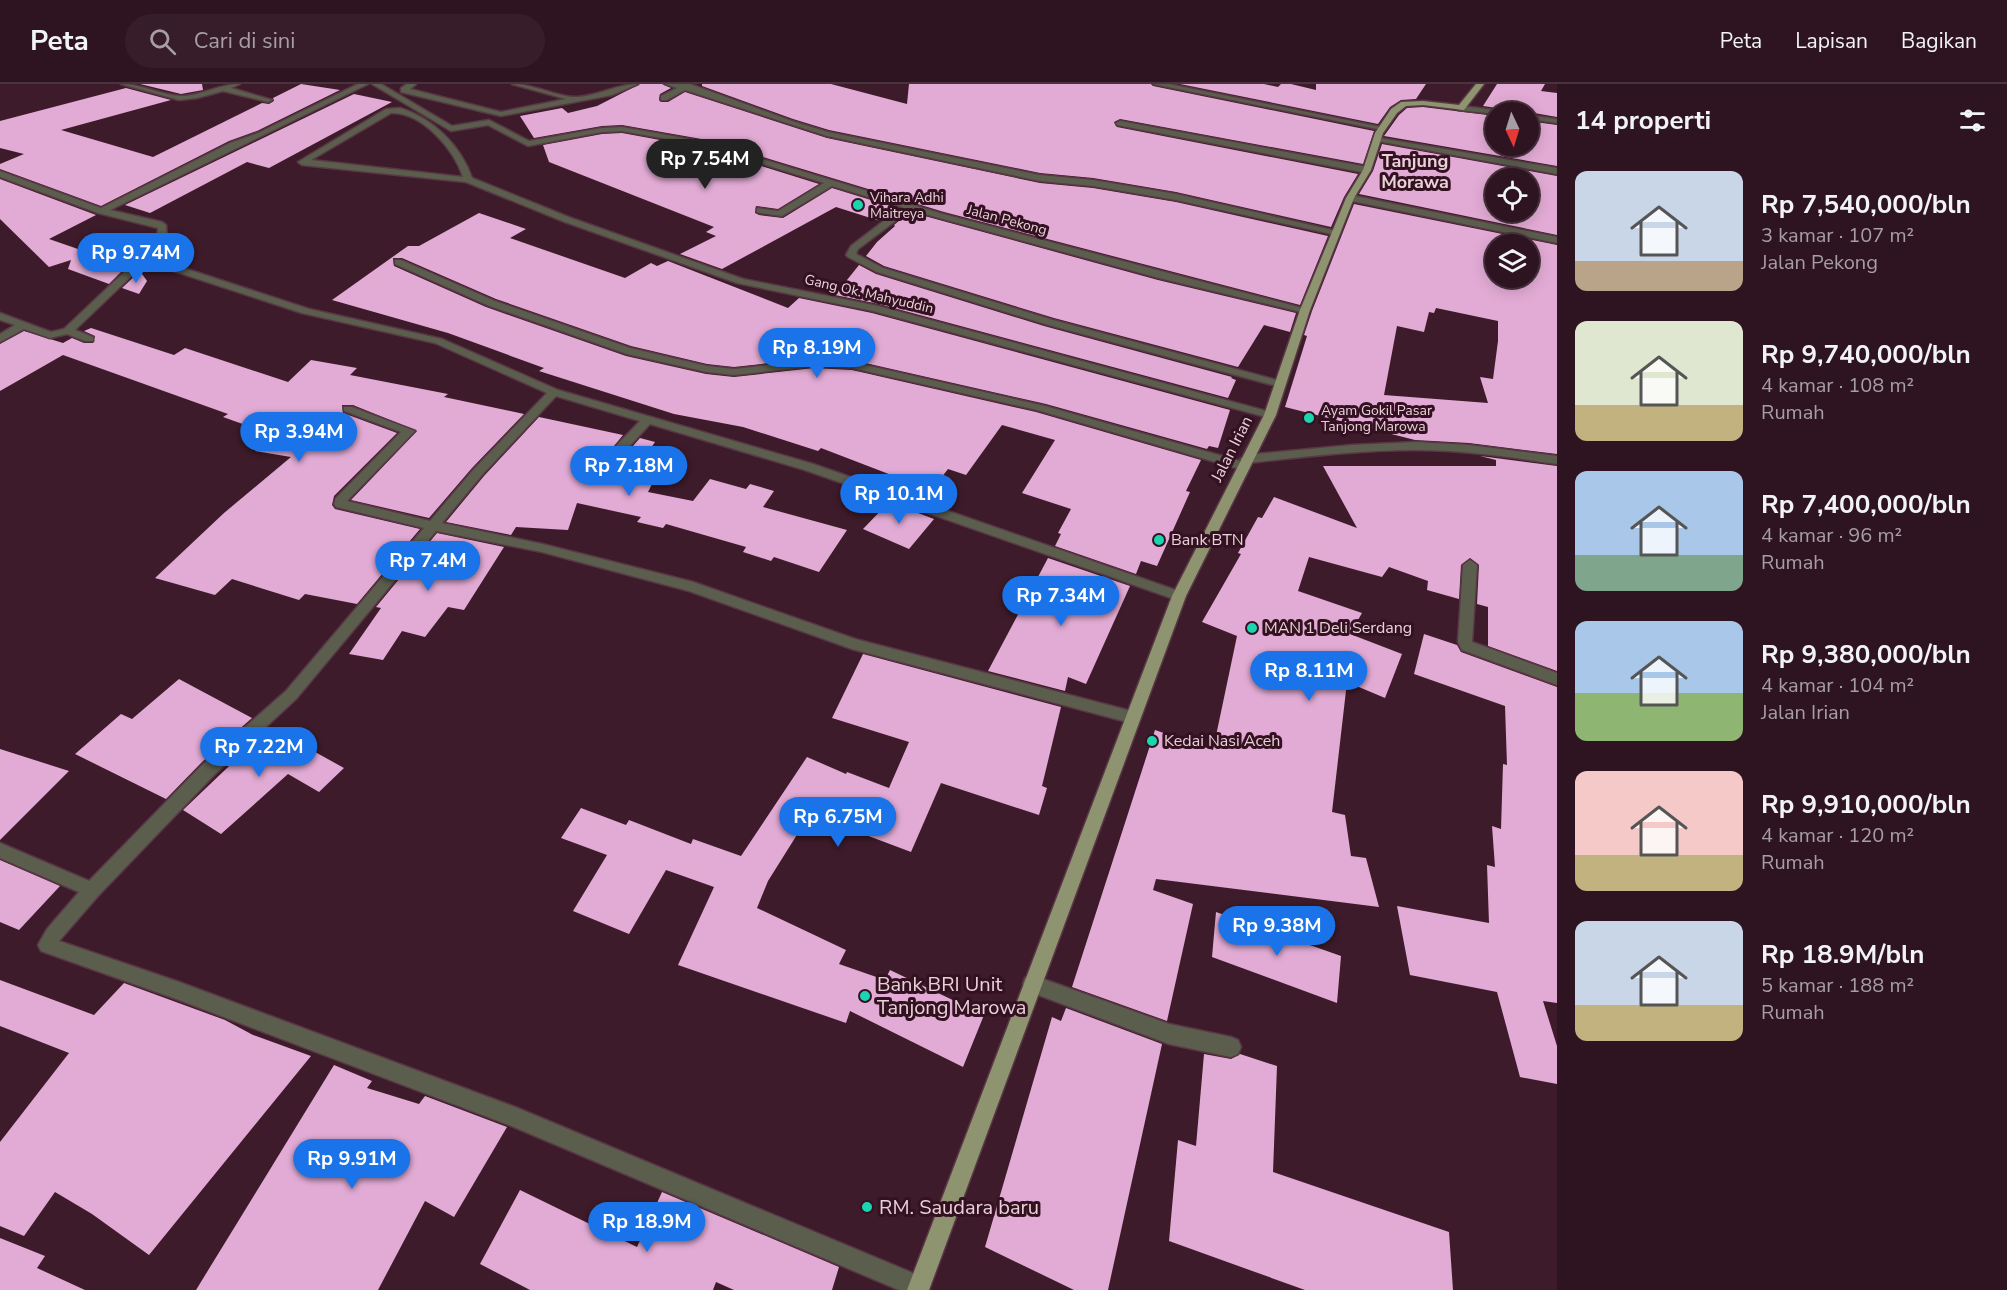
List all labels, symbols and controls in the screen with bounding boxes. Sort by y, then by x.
search box [125,14,545,68]
text: Peta [30,22,89,60]
icon: search [146,25,179,58]
text: Cari di sini [194,26,295,56]
text: Peta [1720,27,1762,55]
text: Lapisan [1795,27,1868,55]
text: Bagikan [1901,27,1977,55]
north arrow [1485,102,1539,156]
map controls [1485,102,1539,288]
text: 14 properti [1575,103,1711,138]
icon: filters [1956,104,1989,137]
pin: Rp 7.54M [643,139,767,190]
text: Rp 7.54M [660,145,750,172]
district label: Tanjung Morawa [1381,149,1449,194]
button: locate [1485,168,1539,222]
text: Rp 7,540,000/bln [1761,187,1971,222]
place label: Vihara Adhi Maitreya [869,188,944,223]
icon: home [1623,195,1695,267]
marker: Vihara Adhi Maitreya [851,198,865,212]
street label: Jalan Pekong [964,200,1049,240]
text: 3 kamar · 107 m² [1761,222,1914,249]
pin: Rp 9.74M [74,233,198,284]
button: layers [1485,234,1539,288]
text: Rp 9.74M [91,239,181,266]
text: Jalan Pekong [1761,249,1878,276]
street label: Gang Ok. Mahyuddin [803,270,935,318]
pin: Rp 8.19M [755,328,879,379]
text: Rp 8.19M [772,334,862,361]
text: Rp 9,740,000/bln [1761,337,1971,372]
icon: home [1623,345,1695,417]
text: 4 kamar · 108 m² [1761,372,1914,399]
text: Rumah [1761,399,1825,426]
place label: Ayam Gokil Pasar Tanjong Marowa [1321,401,1432,436]
marker: Ayam Gokil Pasar Tanjong Marowa [1302,411,1316,425]
pin: Rp 3.94M [237,412,361,463]
street label: Jalan Irian [1206,412,1258,487]
text: Rp 3.94M [254,418,344,445]
pin: Rp 7.18M [567,446,691,497]
text: Rp 7.18M [584,452,674,479]
pin: Rp 10.1M [837,474,961,525]
text: Rp 10.1M [854,480,944,507]
text: Rp 7,400,000/bln [1761,487,1971,522]
icon: home [1623,495,1695,567]
text: 4 kamar · 96 m² [1761,522,1902,549]
place label: Bank BTN [1171,529,1244,551]
marker: Bank BTN [1152,533,1166,547]
pin: Rp 7.4M [373,541,483,592]
text: Rp 7.4M [389,547,467,574]
text: Rumah [1761,549,1825,576]
pin: Rp 7.34M [999,576,1123,627]
text: Rp 7.34M [1016,582,1106,609]
place label: MAN 1 Deli Serdang [1264,617,1412,639]
marker: MAN 1 Deli Serdang [1245,621,1259,635]
text: Rp 9,380,000/bln [1761,637,1971,672]
icon: home [1623,645,1695,717]
pin: Rp 8.11M [1247,651,1371,702]
text: Rp 8.11M [1264,657,1354,684]
text: 4 kamar · 104 m² [1761,672,1914,699]
text: Jalan Irian [1761,699,1850,726]
pin: Rp 7.22M [197,727,321,778]
place label: Kedai Nasi Aceh [1164,730,1280,752]
text: Rp 7.22M [214,733,304,760]
marker: Kedai Nasi Aceh [1145,734,1159,748]
text: Rp 9,910,000/bln [1761,787,1971,822]
icon: home [1623,795,1695,867]
pin: Rp 6.75M [776,797,900,848]
text: Rp 6.75M [793,803,883,830]
text: 4 kamar · 120 m² [1761,822,1914,849]
text: Rumah [1761,849,1825,876]
pin: Rp 9.38M [1215,906,1339,957]
text: Rp 9.38M [1232,912,1322,939]
text: Rp 18.9M/bln [1761,937,1925,972]
icon: home [1623,945,1695,1017]
place label: Bank BRI Unit Tanjong Marowa [877,971,1026,1021]
text: 5 kamar · 188 m² [1761,972,1914,999]
marker: Bank BRI Unit Tanjong Marowa [858,989,872,1003]
text: Rumah [1761,999,1825,1026]
pin: Rp 9.91M [290,1139,414,1190]
text: Rp 9.91M [307,1145,397,1172]
place label: RM. Saudara baru [879,1194,1039,1221]
marker: RM. Saudara baru [860,1200,874,1214]
pin: Rp 18.9M [585,1202,709,1253]
text: Rp 18.9M [602,1208,692,1235]

